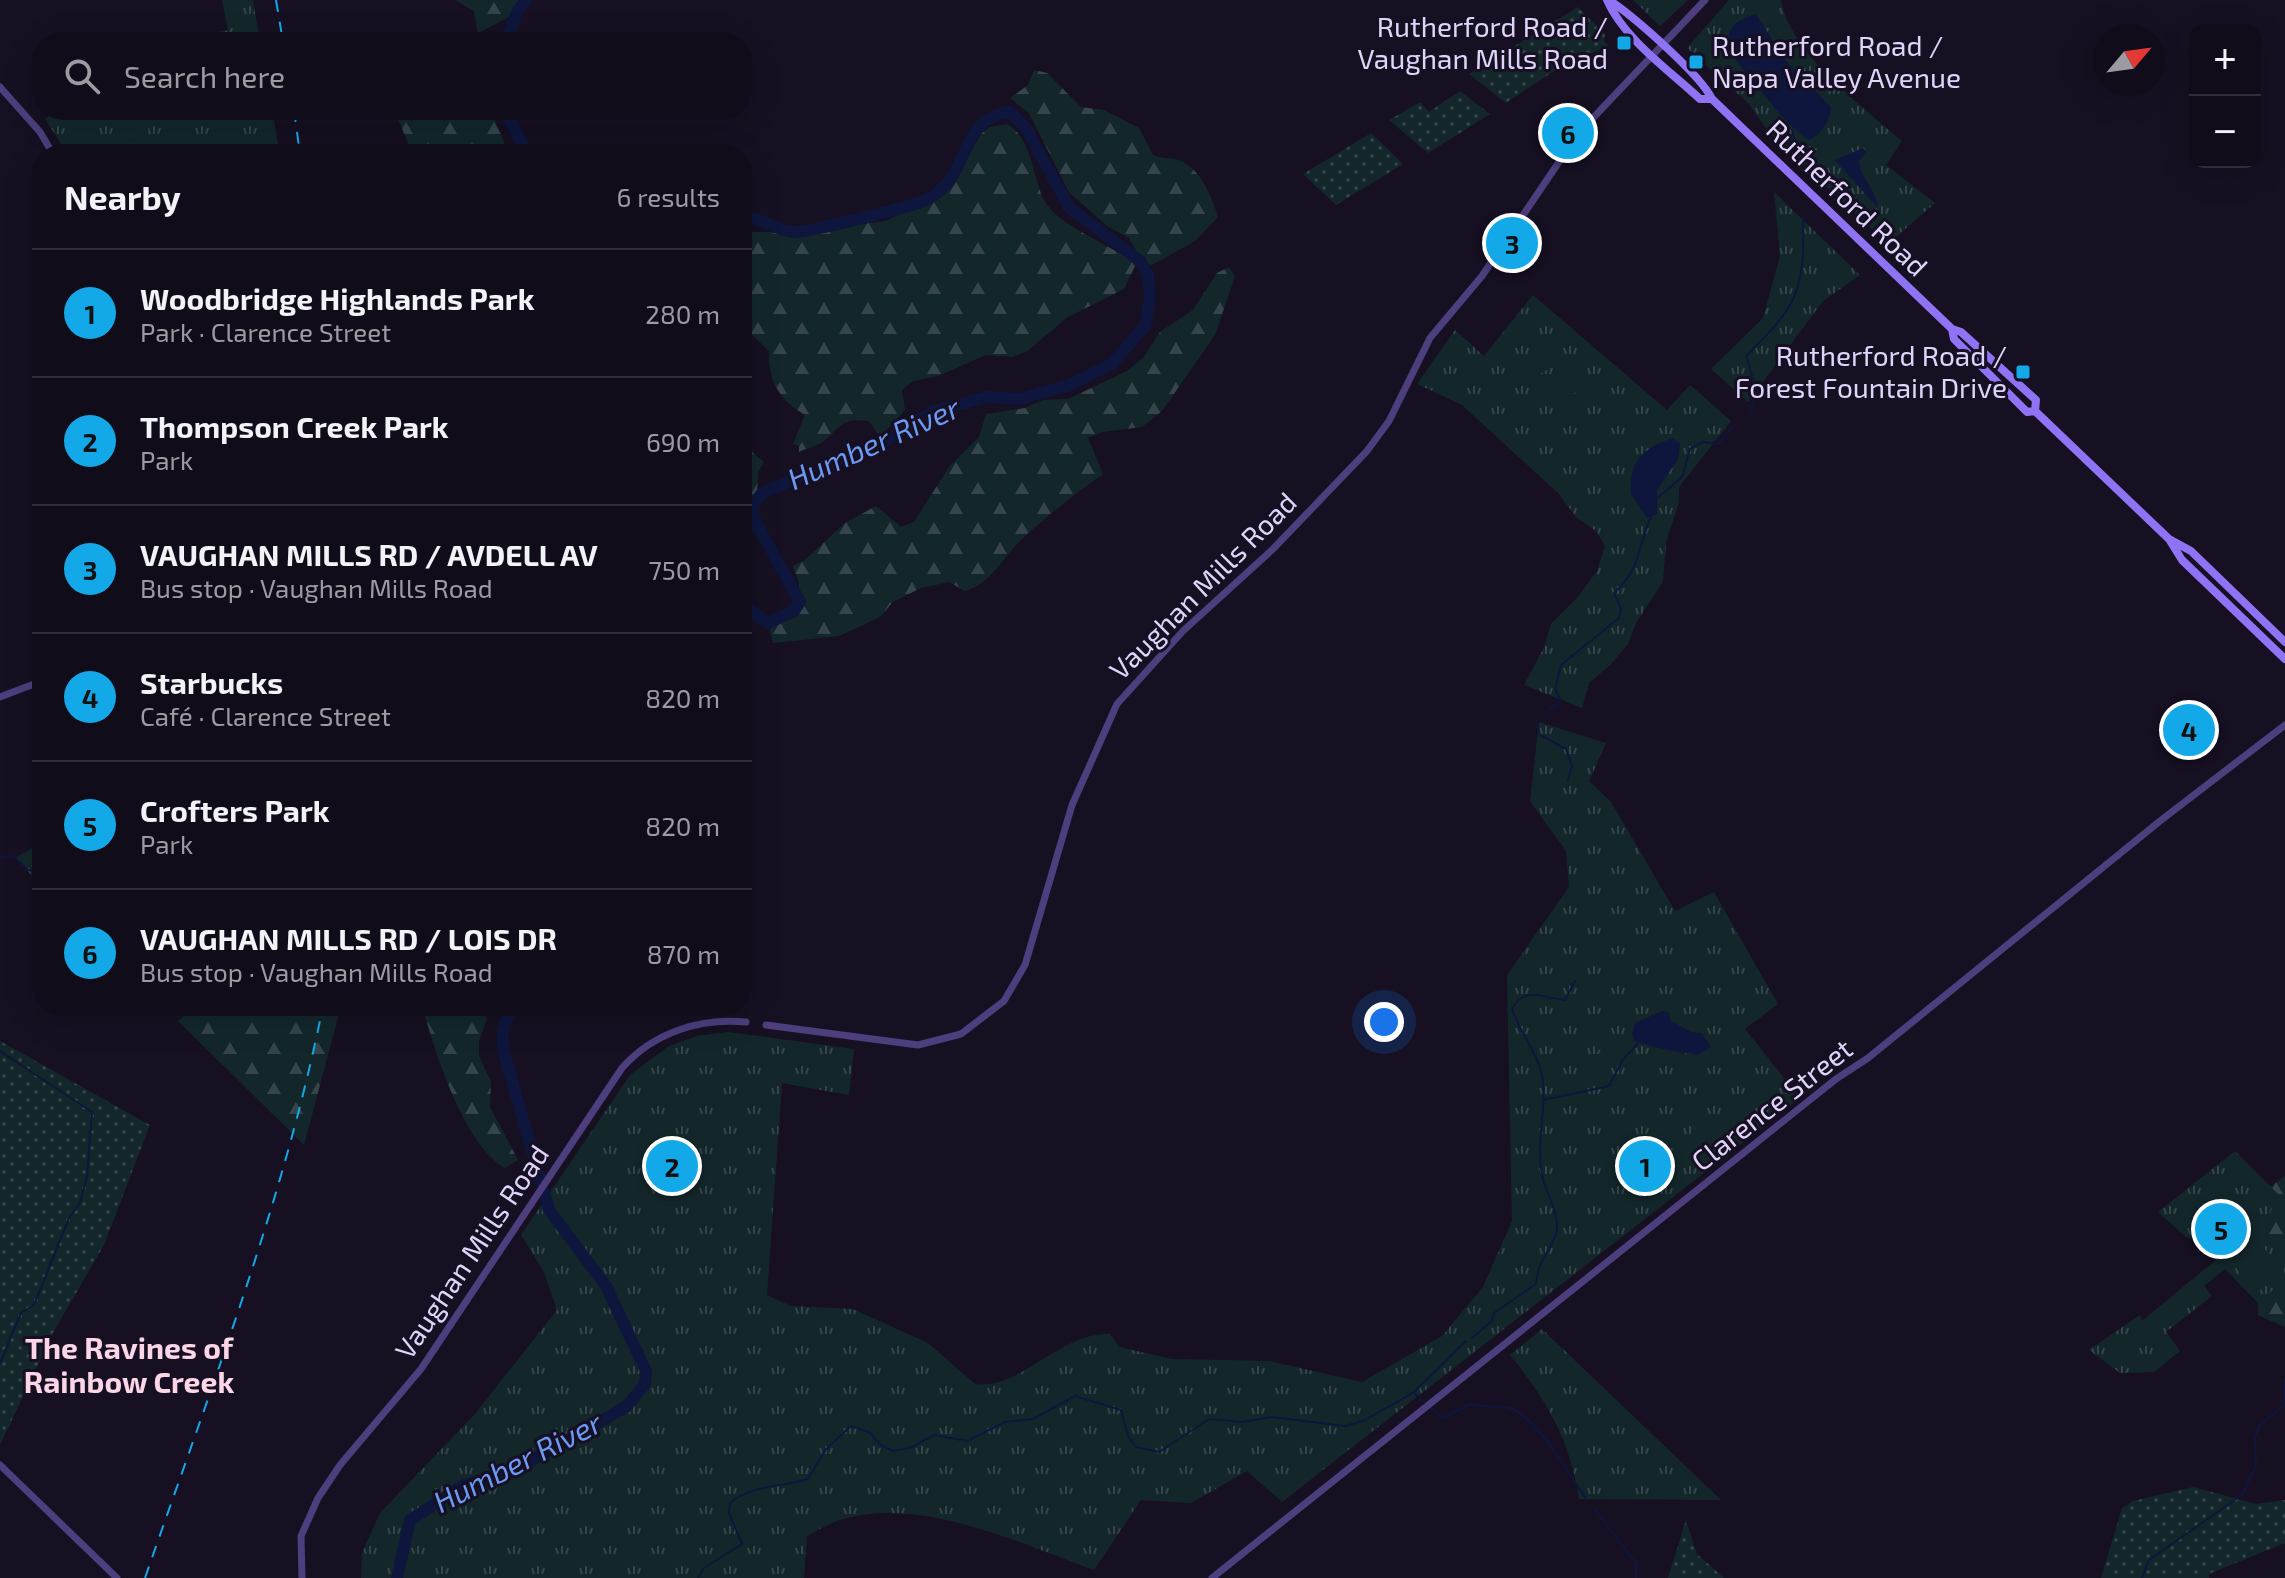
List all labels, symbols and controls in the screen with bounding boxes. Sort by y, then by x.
place label: Rutherford Road / Vaughan Mills Road [1358,9,1608,75]
north arrow [2093,24,2165,96]
map controls [2189,24,2261,168]
button: + [2189,24,2261,96]
place label: Rutherford Road / Napa Valley Avenue [1712,28,1961,94]
search box [32,32,752,120]
marker: Rutherford Road / Vaughan Mills Road [1615,34,1633,52]
marker: Rutherford Road / Napa Valley Avenue [1687,53,1705,71]
icon: search [60,54,104,98]
text: Search here [124,58,285,94]
button: − [2189,96,2261,168]
pin: 6 [1542,103,1594,163]
street label: Rutherford Road [1760,112,1935,283]
text: Nearby [64,176,181,217]
text: 6 results [617,181,720,212]
pin: 3 [1486,213,1538,273]
text: Woodbridge Highlands Park [140,280,534,316]
text: 1 [84,298,96,329]
text: 280 m [645,298,720,329]
text: Park · Clarence Street [140,316,391,347]
place label: Rutherford Road / Forest Fountain Drive [1735,338,2007,404]
marker: Rutherford Road / Forest Fountain Drive [2014,363,2032,381]
water label: Humber River [782,388,966,496]
text: Thompson Creek Park [140,408,449,444]
text: 2 [82,426,98,457]
text: 690 m [646,426,720,457]
text: Park [140,444,193,475]
street label: Vaughan Mills Road [1102,485,1303,686]
text: VAUGHAN MILLS RD / AVDELL AV [140,536,598,572]
text: 3 [83,554,97,585]
text: 750 m [648,554,720,585]
text: Bus stop · Vaughan Mills Road [140,572,493,603]
text: Starbucks [140,664,283,700]
text: 4 [82,682,98,713]
text: 820 m [645,682,720,713]
text: Café · Clarence Street [140,700,391,731]
pin: 4 [2163,700,2215,760]
text: Crofters Park [140,792,329,828]
text: 5 [83,810,97,841]
text: 820 m [645,810,720,841]
text: Park [140,828,193,859]
text: VAUGHAN MILLS RD / LOIS DR [140,920,557,956]
text: 6 [82,938,98,969]
text: 870 m [647,938,720,969]
text: Bus stop · Vaughan Mills Road [140,956,493,987]
your location [1364,1002,1404,1042]
street label: Clarence Street [1684,1031,1858,1177]
pin: 2 [646,1136,698,1196]
pin: 1 [1619,1136,1671,1196]
street label: Vaughan Mills Road [387,1138,555,1365]
pin: 5 [2195,1199,2247,1259]
district label: The Ravines of Rainbow Creek [24,1329,234,1399]
water label: Humber River [427,1403,608,1519]

